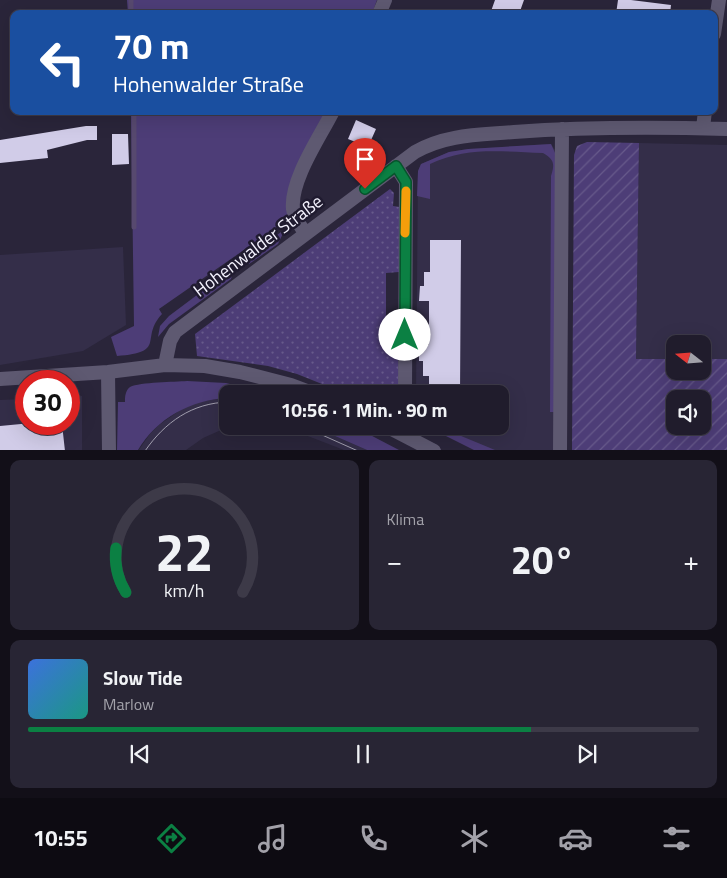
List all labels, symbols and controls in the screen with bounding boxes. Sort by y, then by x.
text: 70 m [113,19,189,73]
icon: left [30,30,95,95]
text: Hohenwalder Straße [113,67,304,101]
pin [344,138,386,189]
icon: arrive [351,145,379,173]
street label: Hohenwalder Straße [187,188,328,303]
position arrow [378,308,430,360]
north arrow [666,335,711,380]
map controls [666,335,711,435]
speed limit sign: 30 [15,370,80,435]
button: sound [666,390,711,435]
text: 10:56 · 1 Min. · 90 m [281,395,447,424]
text: Klima [387,507,424,531]
text: 22 [155,512,213,591]
text: 20° [511,531,575,589]
text: − [387,539,402,582]
text: + [683,539,699,582]
text: km/h [164,577,204,604]
text: Slow Tide [103,663,182,692]
text: Marlow [103,692,154,716]
icon: previous [126,740,154,768]
icon: pause [349,740,377,768]
icon: next [573,740,601,768]
text: 10:55 [33,821,88,855]
icon: directions [154,821,189,856]
icon: music [255,821,290,856]
icon: phone [356,821,391,856]
icon: climate [457,821,492,856]
icon: car [558,821,593,856]
icon: filters [659,821,694,856]

